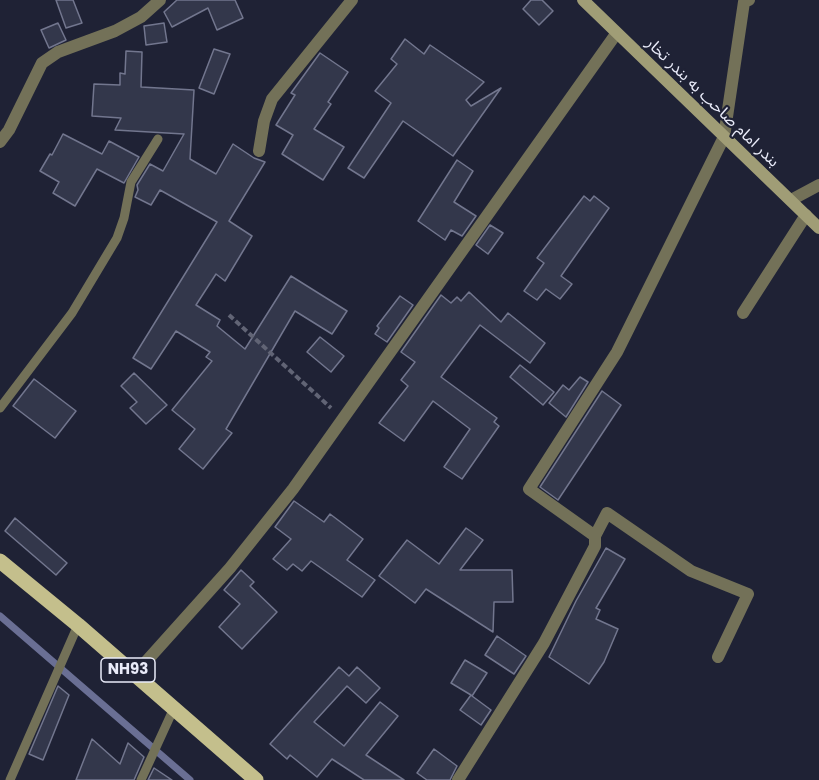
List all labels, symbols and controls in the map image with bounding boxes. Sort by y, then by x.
street label: بندر امام صاحب به بندر تخار [641,34,783,172]
road number: NH93 [101,658,155,682]

